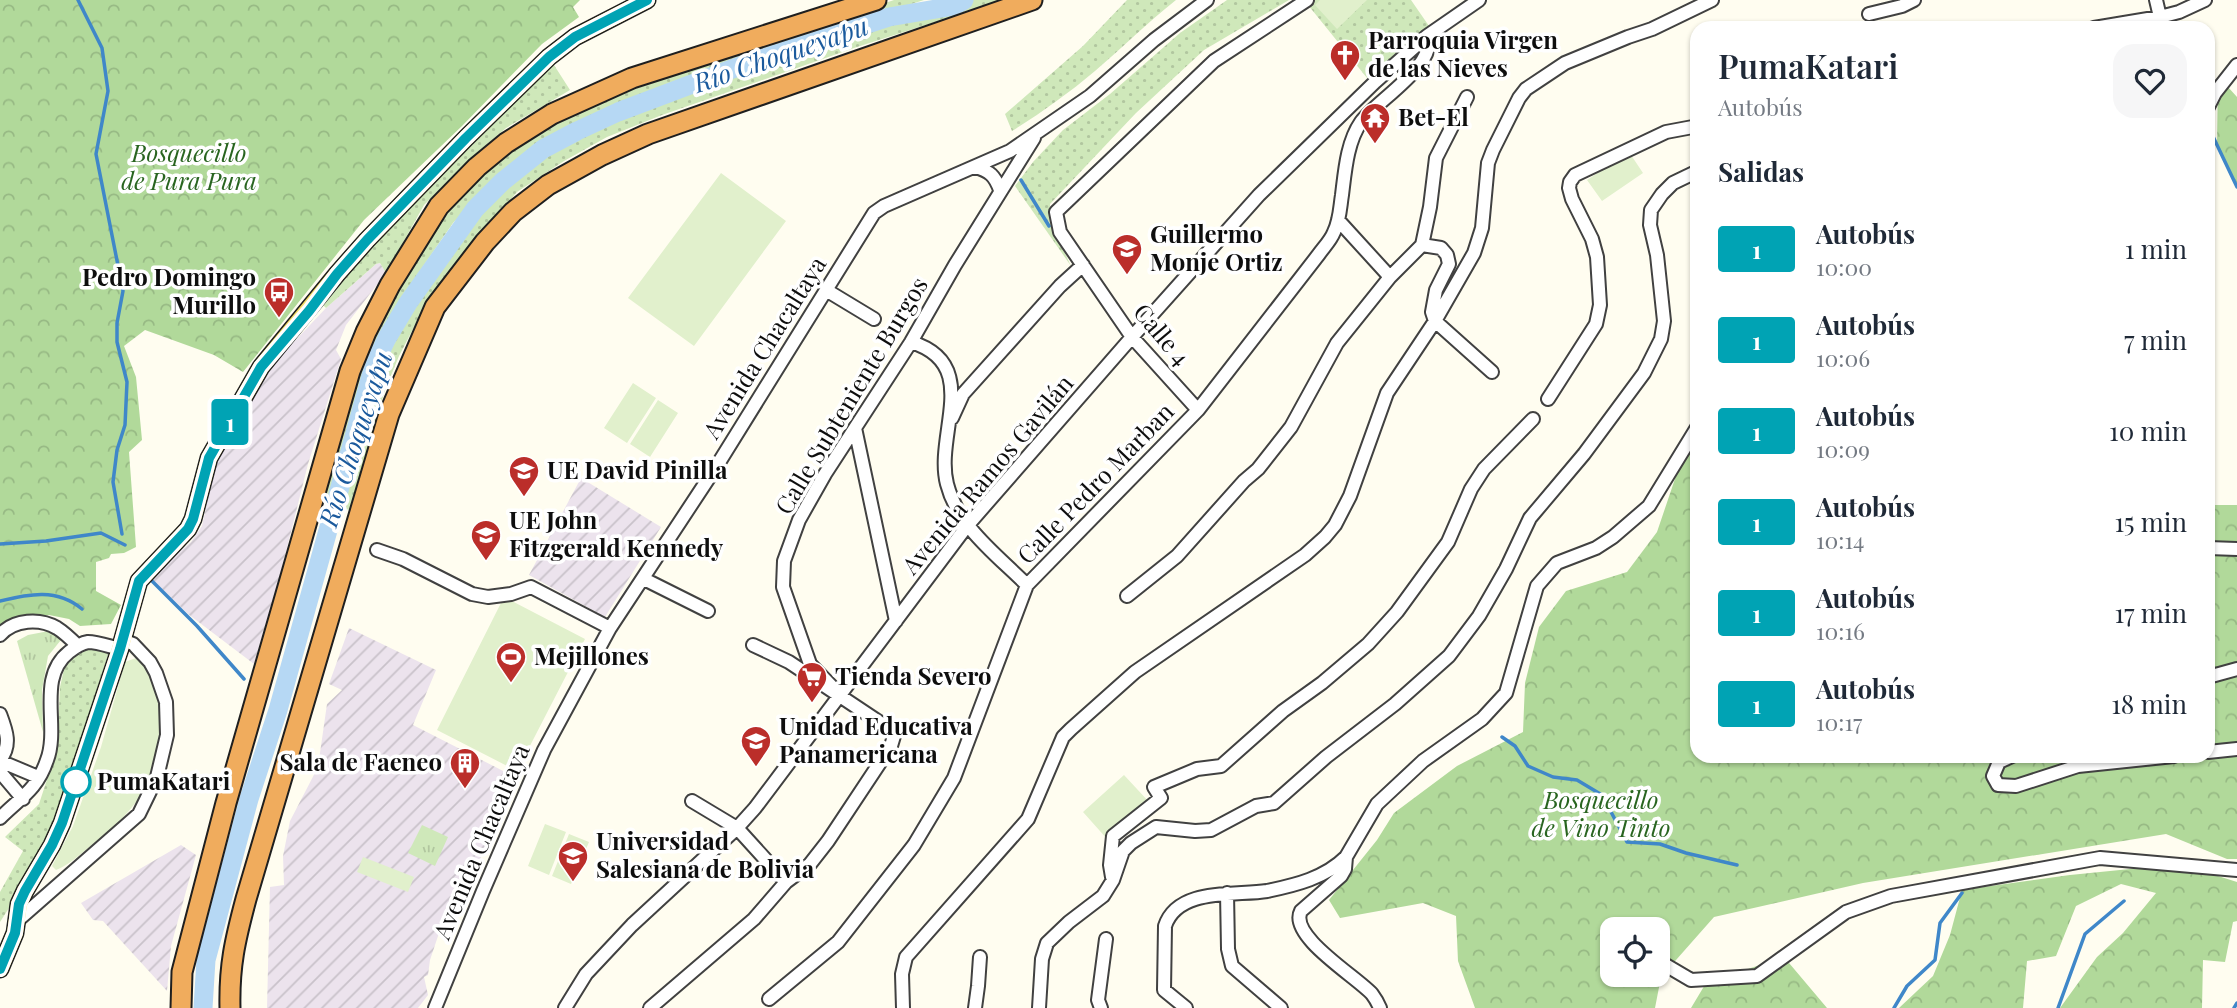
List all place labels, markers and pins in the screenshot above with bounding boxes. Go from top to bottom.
place label: Parroquia Virgen de las Nieves [1368,23,1558,83]
church icon: Parroquia Virgen de las Nieves [1328,38,1362,82]
place label: Bet-El [1398,100,1469,132]
temple icon: Bet-El [1358,101,1392,145]
place label: Guillermo Monje Ortiz [1150,217,1283,277]
school or university icon: Guillermo Monje Ortiz [1110,232,1144,276]
place label: Pedro Domingo Murillo [82,260,256,320]
bus stop icon: Pedro Domingo Murillo [262,275,296,319]
place label: UE David Pinilla [547,453,728,485]
school or university icon: UE David Pinilla [507,454,541,498]
place label: UE John Fitzgerald Kennedy [509,503,724,563]
school or university icon: UE John Fitzgerald Kennedy [469,518,503,562]
place label: Mejillones [534,639,649,671]
sports icon: Mejillones [494,640,528,684]
place label: Tienda Severo [835,659,992,691]
supermarket icon: Tienda Severo [795,660,829,704]
place label: Unidad Educativa Panamericana [779,709,973,769]
school or university icon: Unidad Educativa Panamericana [739,724,773,768]
place label: Sala de Faeneo [280,745,442,777]
building icon: Sala de Faeneo [448,746,482,790]
place label: PumaKatari [97,764,231,796]
marker: PumaKatari [61,767,91,797]
place label: Universidad Salesiana de Bolivia [596,824,815,884]
school or university icon: Universidad Salesiana de Bolivia [556,839,590,883]

